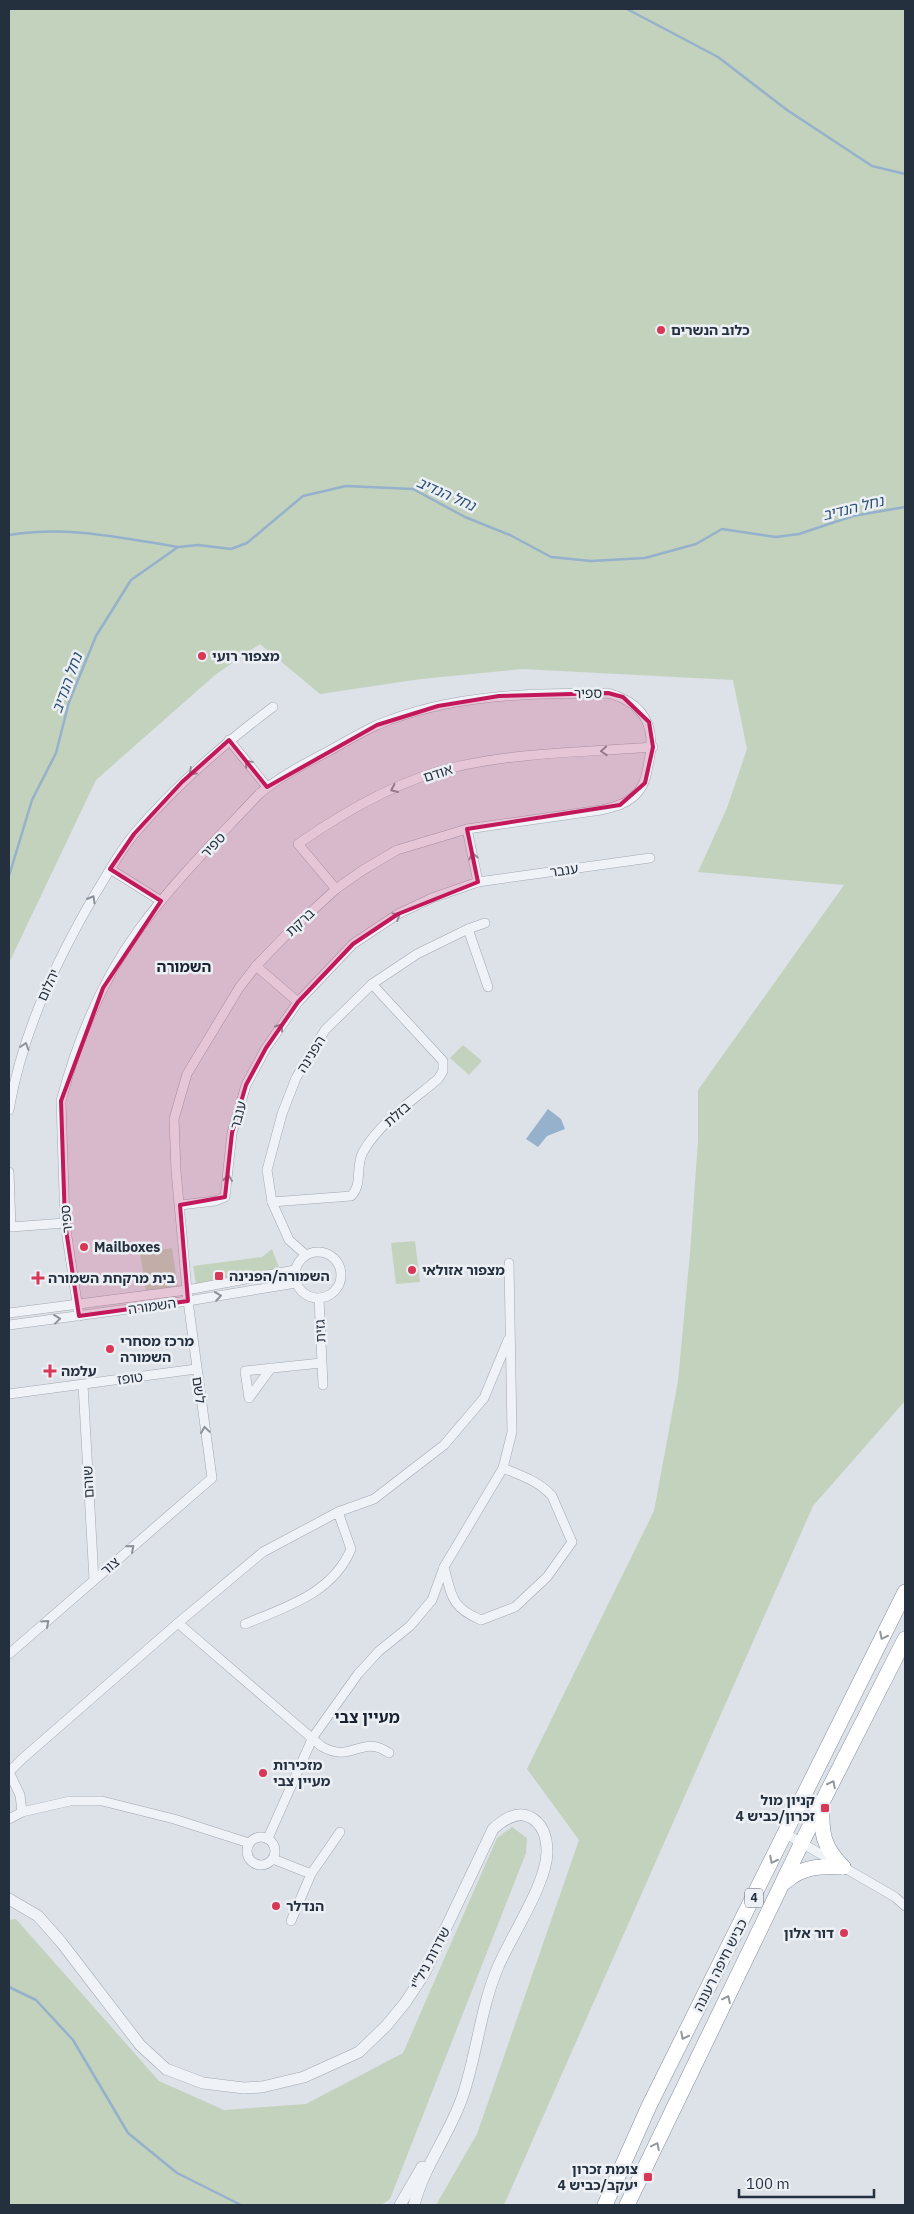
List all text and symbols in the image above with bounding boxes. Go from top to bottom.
place label: כלוב הנשרים [671,321,750,339]
marker: כלוב הנשרים [655,324,667,336]
water label: נחל הנדיב [414,472,480,515]
water label: נחל הנדיב [820,490,887,524]
place label: מצפור רועי [212,647,280,665]
water label: נחל הנדיב [47,649,87,715]
marker: מצפור רועי [196,650,208,662]
street label: ספיר [574,684,602,702]
one-way arrow [600,745,608,756]
one-way arrow [246,760,254,769]
street label: אודם [421,760,455,786]
one-way arrow [189,766,198,775]
one-way arrow [390,782,399,793]
street label: ספיר [197,828,229,862]
one-way arrow [468,851,478,860]
street label: ענבר [549,859,579,881]
one-way arrow [86,896,96,905]
street label: ברקת [282,904,318,940]
one-way arrow [391,912,400,922]
district label: השמורה [157,957,211,976]
street label: יהלום [33,966,63,1004]
one-way arrow [274,1023,283,1033]
street label: הפנינה [293,1032,329,1076]
one-way arrow [19,1043,29,1051]
street label: בזלת [380,1098,414,1130]
street label: ענבר [226,1099,250,1131]
one-way arrow [222,1174,233,1182]
street label: ספיר [56,1204,76,1234]
place label: Mailboxes [94,1238,160,1256]
marker: Mailboxes [78,1241,90,1253]
place label: מצפור אזולאי [422,1261,505,1279]
marker: מצפור אזולאי [406,1264,418,1276]
place label: השמורה/הפנינה [229,1267,330,1285]
place label: בית מרקחת השמורה [48,1269,175,1287]
marker: השמורה/הפנינה [213,1270,225,1282]
marker: בית מרקחת השמורה [32,1272,44,1284]
one-way arrow [214,1291,222,1301]
street label: השמורה [127,1294,177,1318]
one-way arrow [53,1314,61,1324]
street label: גזית [311,1319,329,1343]
place label: מרכז מסחרי השמורה [120,1332,194,1366]
marker: מרכז מסחרי השמורה [104,1343,116,1355]
place label: עלמה [61,1362,97,1380]
marker: עלמה [43,1364,57,1378]
street label: טופז [116,1367,144,1389]
street label: לשם [188,1375,210,1405]
one-way arrow [200,1426,210,1434]
street label: שוהם [78,1465,98,1499]
one-way arrow [125,1545,134,1554]
street label: צור [97,1553,123,1579]
one-way arrow [41,1620,50,1629]
one-way arrow [879,1630,889,1639]
district label: מעיין צבי [334,1707,400,1727]
place label: מזכירות מעיין צבי [273,1756,331,1790]
marker: מזכירות מעיין צבי [257,1767,269,1779]
one-way arrow [826,1780,836,1789]
place label: קניון מול זכרון/כביש 4 [736,1791,815,1825]
marker: קניון מול זכרון/כביש 4 [819,1802,831,1814]
one-way arrow [769,1855,779,1864]
road number: 4 [745,1889,763,1908]
place label: הנדלר [286,1897,324,1915]
marker: הנדלר [270,1900,282,1912]
street label: כביש חיפה רעננה [689,1916,751,2014]
street label: שדרות ניל"י [406,1924,454,1992]
place label: דור אלון [784,1924,834,1942]
marker: דור אלון [838,1927,850,1939]
one-way arrow [721,1995,731,2004]
one-way arrow [680,2031,690,2040]
one-way arrow [650,2142,660,2151]
place label: צומת זכרון יעקב/כביש 4 [558,2160,638,2194]
scale bar [739,2166,874,2198]
marker: צומת זכרון יעקב/כביש 4 [642,2171,654,2183]
text: 100 m [746,2174,790,2193]

